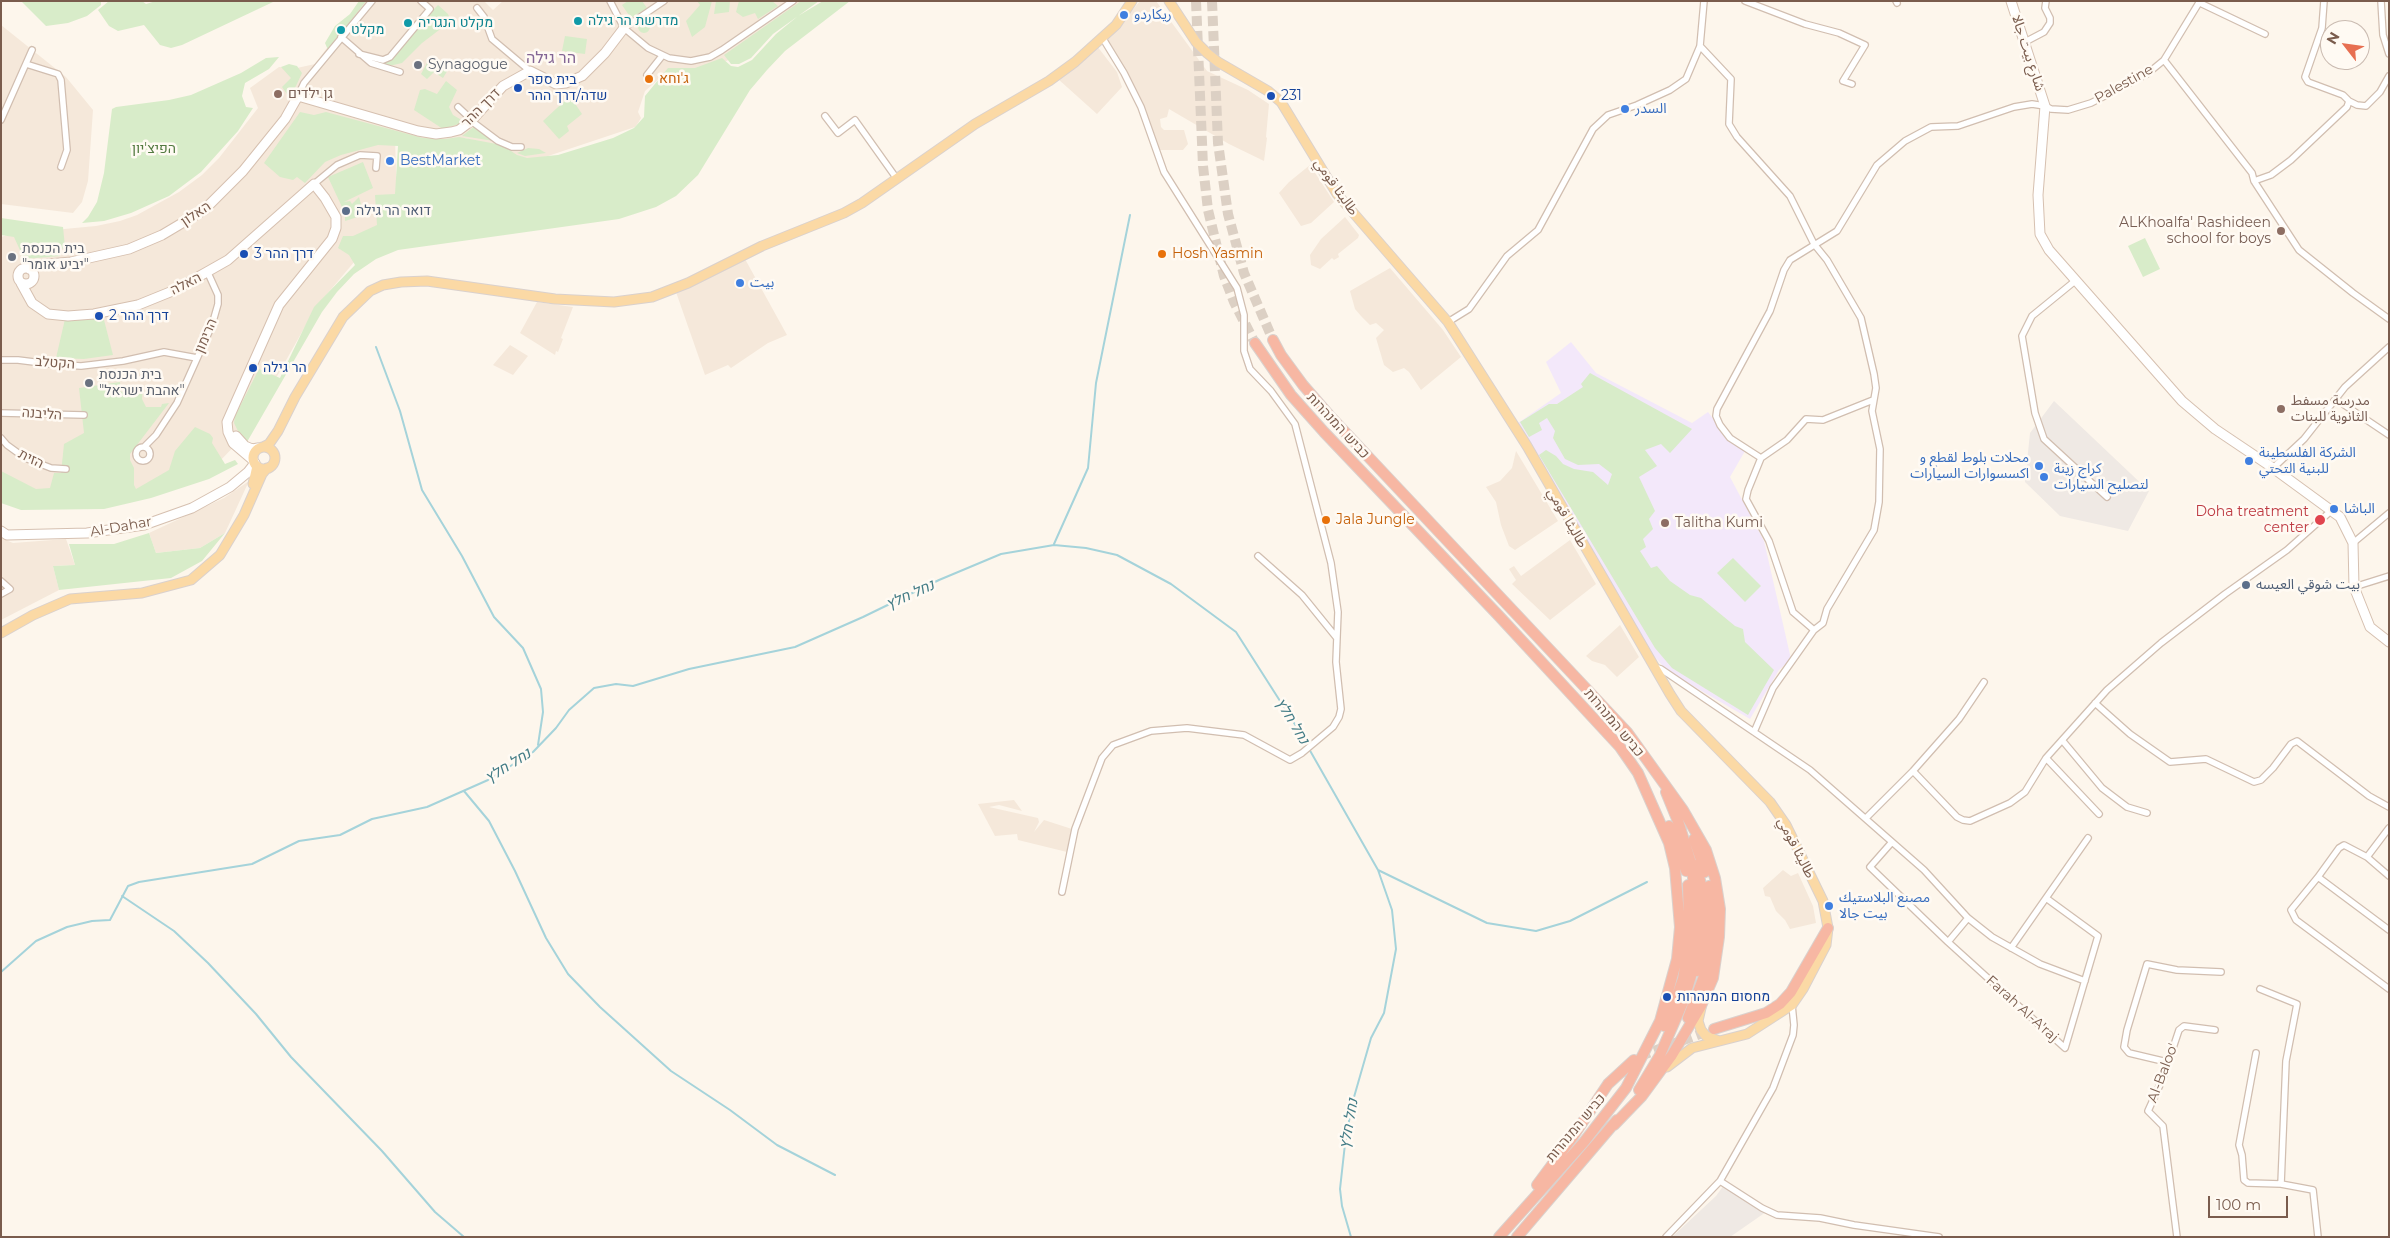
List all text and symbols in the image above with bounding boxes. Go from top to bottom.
place label: ريكاردو [1134,7,1172,23]
marker: ريكاردو [1118,9,1130,21]
place label: מדרשת הר גילה [588,13,678,29]
street label: شارع بيت جالا [2008,13,2048,93]
place label: מקלט הנגריה [418,15,493,31]
marker: מדרשת הר גילה [572,15,584,27]
marker: מקלט הנגריה [402,17,414,29]
north arrow [2320,20,2370,70]
place label: מקלט [351,22,384,38]
marker: מקלט [335,24,347,36]
text: N [2322,29,2343,47]
district label: הר גילה [526,48,576,68]
place label: Synagogue [428,57,508,73]
marker: Synagogue [412,59,424,71]
street label: Palestine [2092,61,2156,107]
place label: ג'וחא [659,71,689,87]
place label: בית ספר שדה/דרך ההר [528,72,607,104]
marker: ג'וחא [643,73,655,85]
marker: בית ספר שדה/דרך ההר [512,82,524,94]
street label: דרך ההר [458,85,504,131]
place label: גן ילדים [288,86,333,102]
marker: גן ילדים [272,88,284,100]
place label: 231 [1281,88,1302,104]
marker: 231 [1265,90,1277,102]
place label: السدر [1635,101,1666,117]
marker: السدر [1619,103,1631,115]
park label: הפיצ'יון [132,141,176,157]
place label: BestMarket [400,153,481,169]
marker: BestMarket [384,155,396,167]
street label: طاليثا قومي [1310,155,1362,219]
street label: האלון [178,198,214,230]
place label: דואר הר גילה [356,203,431,219]
marker: דואר הר גילה [340,205,352,217]
place label: ALKhoalfa' Rashideen school for boys [2119,215,2271,248]
marker: ALKhoalfa' Rashideen school for boys [2275,225,2287,237]
place label: בית הכנסת "יביע אומר" [22,241,89,274]
place label: דרך ההר 3 [254,246,314,262]
place label: Hosh Yasmin [1172,246,1263,262]
marker: דרך ההר 3 [238,248,250,260]
marker: Hosh Yasmin [1156,248,1168,260]
marker: בית הכנסת "יביע אומר" [6,251,18,263]
street label: האלה [168,269,204,299]
place label: بيت [750,275,774,291]
marker: بيت [734,277,746,289]
place label: דרך ההר 2 [109,308,169,324]
marker: דרך ההר 2 [93,310,105,322]
street label: הרימון [191,316,221,356]
street label: הקטלב [34,353,76,373]
place label: הר גילה [263,360,307,376]
marker: הר גילה [247,362,259,374]
place label: בית הכנסת "אהבת ישראל" [99,367,185,400]
marker: בית הכנסת "אהבת ישראל" [83,377,95,389]
street label: כביש המנהרות [1303,390,1373,462]
place label: مدرسة مسفط الثانوية للبنات [2291,393,2370,426]
marker: مدرسة مسفط الثانوية للبنات [2275,403,2287,415]
street label: הליבנה [21,404,63,424]
place label: الشركة الفلسطينة للبنية التحتي [2259,445,2356,478]
street label: הזית [16,446,46,472]
place label: محلات بلوط لقطع و اكسسوارات السيارات [1910,450,2029,482]
marker: الشركة الفلسطينة للبنية التحتي [2243,455,2255,467]
marker: محلات بلوط لقطع و اكسسوارات السيارات [2033,460,2045,472]
place label: كراج زينة لتصليح السيارات [2054,461,2149,494]
marker: كراج زينة لتصليح السيارات [2038,471,2050,483]
street label: طاليثا قومي [1543,485,1591,551]
place label: الباشا [2344,501,2375,517]
marker: الباشا [2328,503,2340,515]
place label: Doha treatment center [2195,504,2309,536]
place label: Jala Jungle [1336,512,1415,528]
street label: Al-Dahar [89,513,153,541]
marker: Doha treatment center [2313,513,2327,527]
marker: Jala Jungle [1320,514,1332,526]
place label: Talitha Kumi [1675,515,1763,531]
marker: Talitha Kumi [1659,517,1671,529]
water label: נחל חלץ [883,576,937,614]
place label: بيت شوقي العيسه [2256,577,2360,593]
marker: بيت شوقي العيسه [2240,579,2252,591]
street label: כביש המנהרות [1581,685,1647,761]
water label: נחל חלץ [1271,695,1313,747]
water label: נחל חלץ [482,745,534,787]
street label: طاليثا قومي [1774,815,1818,881]
place label: مصنع البلاستيك بيت جالا [1839,890,1930,922]
marker: مصنع البلاستيك بيت جالا [1823,900,1835,912]
street label: Farah Al-A'raj [1982,972,2062,1046]
place label: מחסום המנהרות [1677,989,1770,1005]
marker: מחסום המנהרות [1661,991,1673,1003]
street label: Al-Baloo' [2144,1041,2182,1105]
street label: כביש המנהרות [1543,1090,1609,1166]
water label: נחל חלץ [1336,1097,1362,1151]
scale bar [2210,1186,2290,1218]
text: 100 m [2216,1195,2261,1214]

